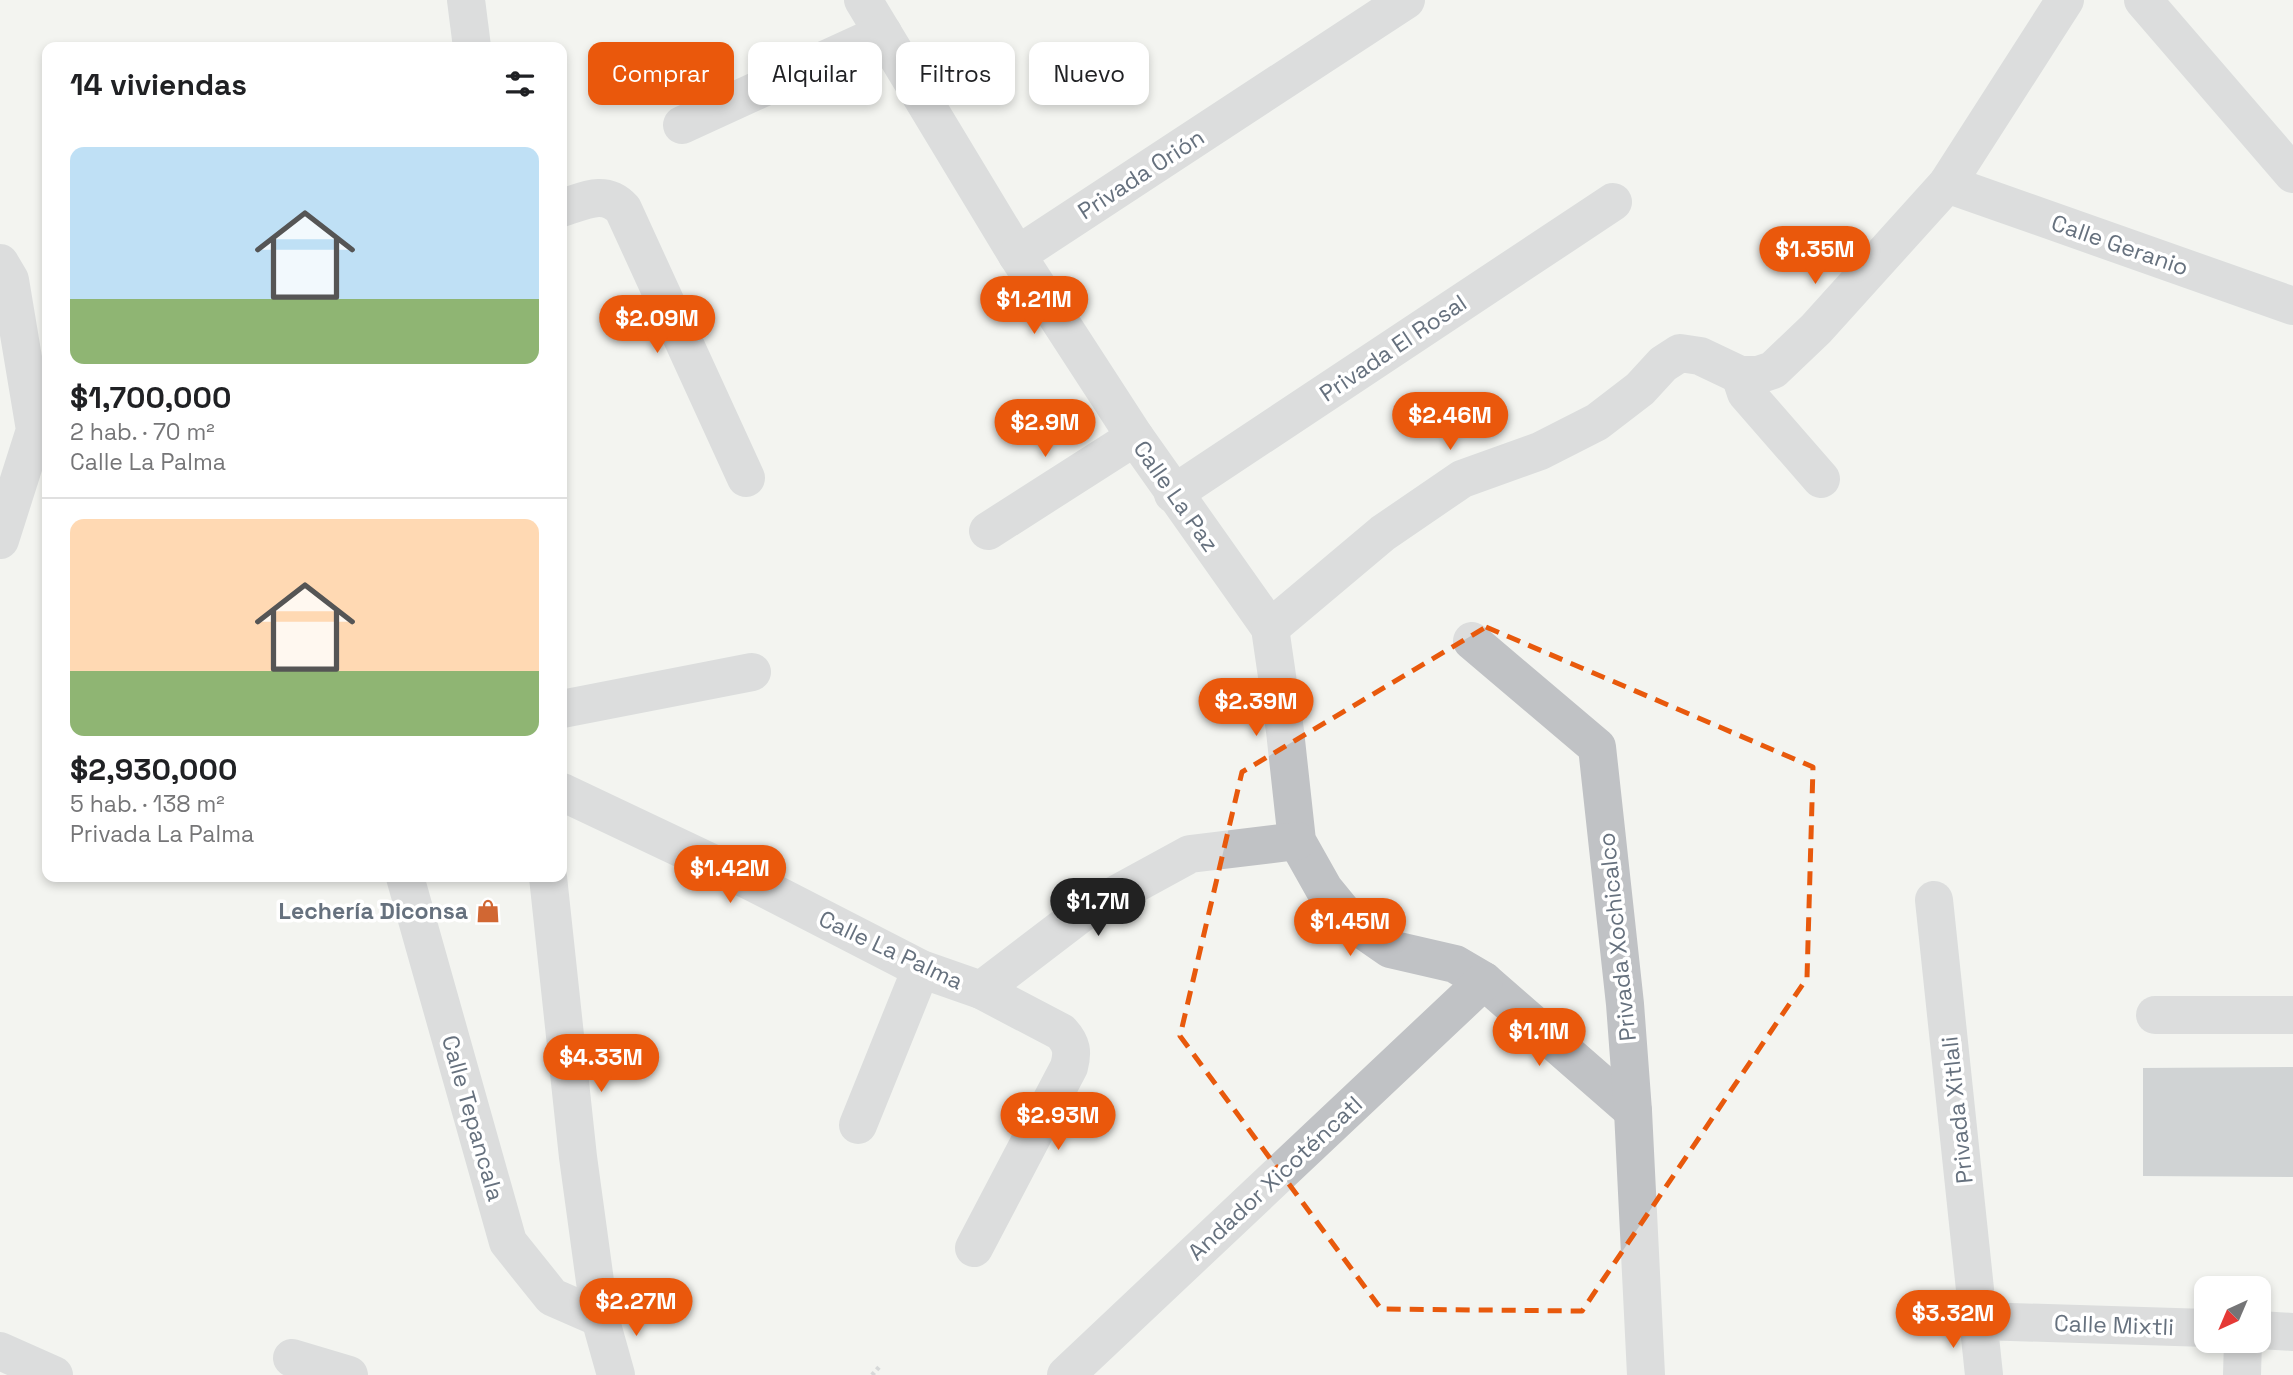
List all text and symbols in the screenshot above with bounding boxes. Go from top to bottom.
chip: Comprar [588,42,734,105]
chip: Alquilar [748,42,882,105]
chip: Filtros [896,42,1015,105]
chip: Nuevo [1029,42,1149,105]
text: 14 viviendas [70,65,247,104]
icon: filters [501,65,539,103]
street label: Privada Orión [1072,122,1210,226]
icon: home [242,192,368,318]
street label: Calle Geranio [2047,208,2193,282]
pin: $1.35M [1758,226,1872,286]
text: $1.35M [1775,234,1855,264]
pin: $1.21M [977,276,1091,336]
text: $1.21M [996,284,1072,314]
street label: Privada El Rosal [1314,288,1472,408]
pin: $2.09M [600,296,714,355]
text: $2.09M [615,303,699,333]
text: $1,700,000 [70,378,231,417]
pin: $2.46M [1393,392,1507,452]
pin: $2.9M [996,400,1094,459]
text: $2.46M [1408,400,1492,430]
text: $2.9M [1011,407,1079,437]
text: 2 hab. · 70 m² [70,417,215,447]
street label: Calle La Paz [1127,434,1225,558]
text: Calle La Palma [70,447,226,477]
icon: home [242,564,368,690]
pin: $2.39M [1199,678,1313,738]
text: $2.39M [1215,686,1297,716]
text: $2,930,000 [70,750,237,789]
text: 5 hab. · 138 m² [70,789,225,819]
text: Privada La Palma [70,819,254,849]
street label: Privada Xochicalco [1591,831,1643,1043]
pin: $1.42M [673,846,787,905]
text: $1.42M [690,853,770,883]
pin: $1.7M [1049,878,1147,938]
text: $1.7M [1066,886,1130,916]
place label: Lechería Diconsa [279,896,468,926]
shop icon: Lechería Diconsa [474,897,502,925]
pin: $1.45M [1293,898,1407,958]
street label: Calle La Palma [814,903,968,997]
text: $1.45M [1310,906,1390,936]
pin: $1.1M [1490,1009,1588,1068]
text: $1.1M [1509,1016,1569,1046]
street label: Calle Tepancala [435,1032,511,1204]
pin: $4.33M [544,1034,658,1094]
street label: Privada Xitlali [1934,1035,1980,1185]
text: $4.33M [559,1042,643,1072]
street label: Andador Xicoténcatl [1181,1089,1369,1267]
pin: $2.93M [1001,1092,1115,1152]
text: $2.93M [1017,1100,1099,1130]
north arrow [2194,1276,2272,1353]
map controls [2194,1276,2271,1353]
pin: $2.27M [579,1278,693,1338]
text: $2.27M [596,1286,676,1316]
pin: $3.32M [1896,1290,2010,1350]
text: $3.32M [1912,1298,1994,1328]
street label: Calle Mixtli [2054,1308,2174,1342]

